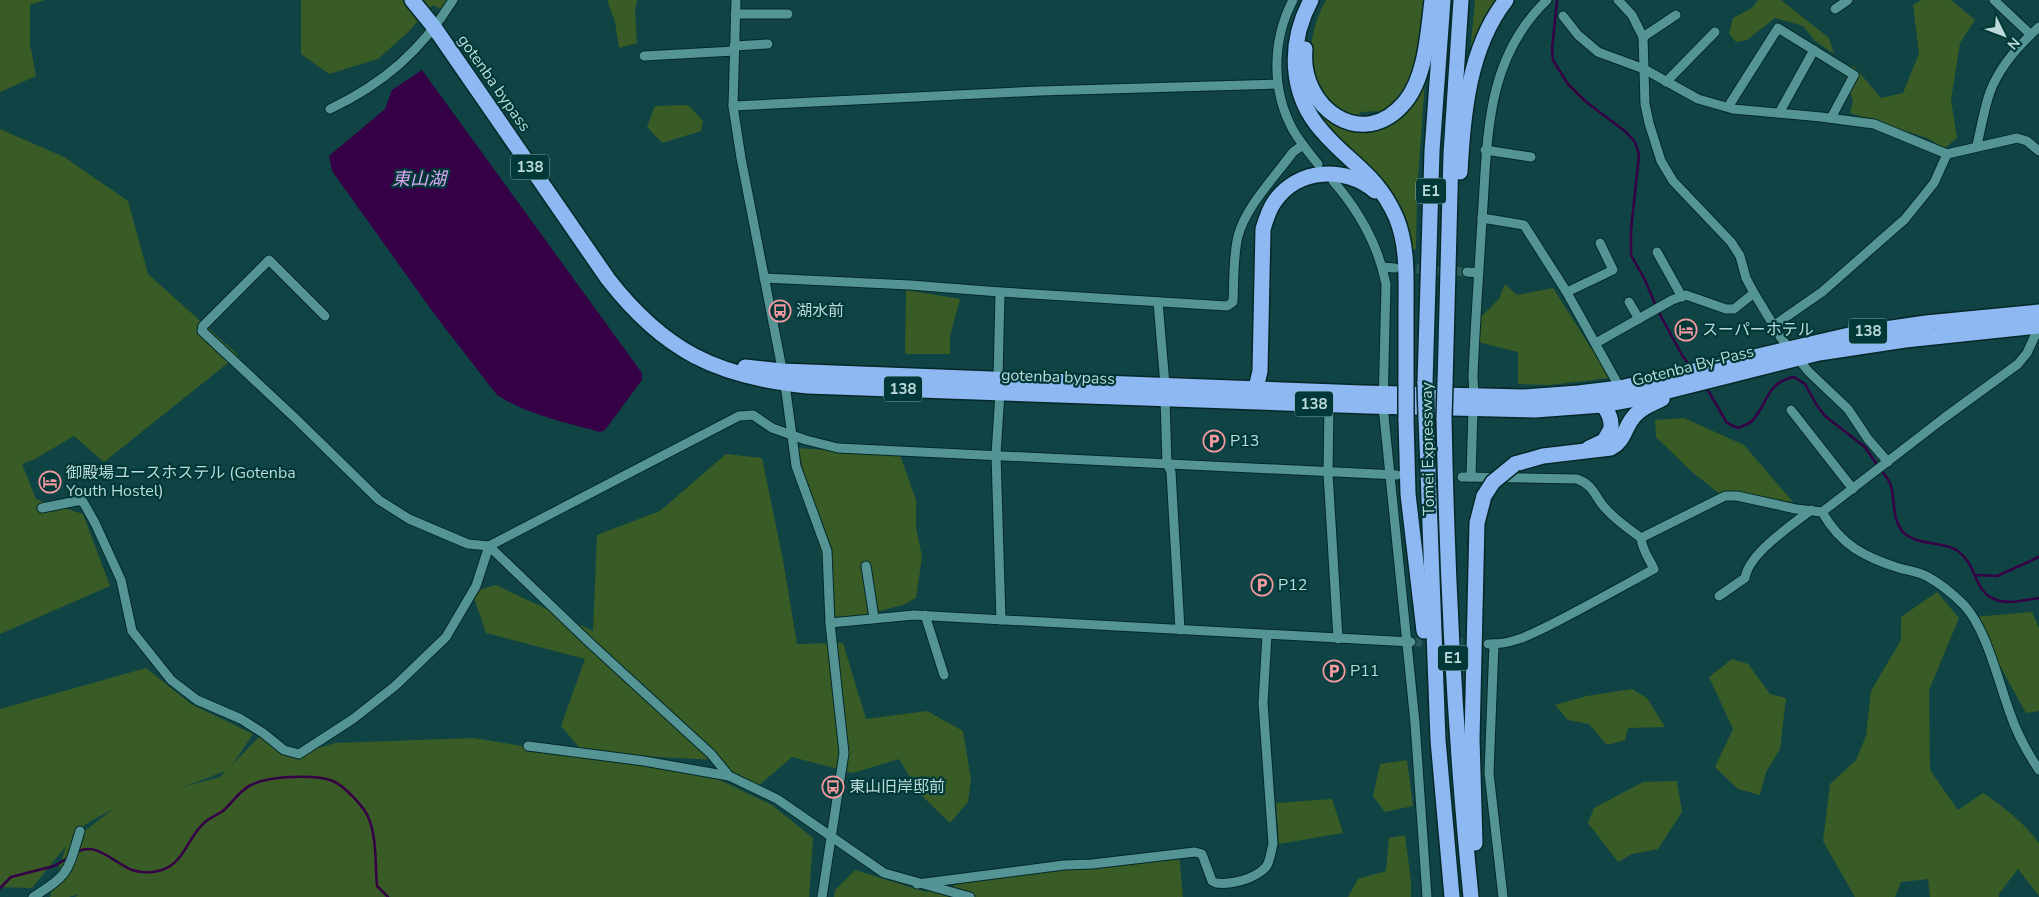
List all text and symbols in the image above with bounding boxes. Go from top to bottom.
north arrow [1979,10,2029,60]
street label: gotenba bypass [452,30,536,136]
text: N [2003,33,2024,54]
road number: 138 [511,154,549,180]
water label: 東山湖 [392,167,449,191]
road number: E1 [1416,178,1446,204]
bus stop icon: 湖水前 [768,299,792,323]
place label: 湖水前 [796,300,844,322]
hotel icon: スーパーホテル [1674,318,1698,342]
road number: 138 [1849,318,1887,344]
place label: スーパーホテル [1702,319,1814,341]
street label: Gotenba By-Pass [1630,340,1756,392]
street label: gotenba bypass [1001,364,1115,390]
road number: 138 [884,376,922,402]
street label: Tomei Expressway [1416,381,1440,516]
road number: 138 [1295,392,1333,416]
parking icon: P13 [1202,429,1226,453]
place label: P13 [1230,430,1259,452]
place label: 御殿場ユースホステル (Gotenba Youth Hostel) [65,462,296,502]
hotel icon: 御殿場ユースホステル (Gotenba Youth Hostel) [38,470,62,494]
parking icon: P12 [1250,573,1274,597]
place label: P12 [1278,574,1307,596]
road number: E1 [1438,646,1468,670]
parking icon: P11 [1322,659,1346,683]
place label: P11 [1350,660,1379,682]
bus stop icon: 東山旧岸邸前 [821,775,845,799]
place label: 東山旧岸邸前 [849,776,945,798]

